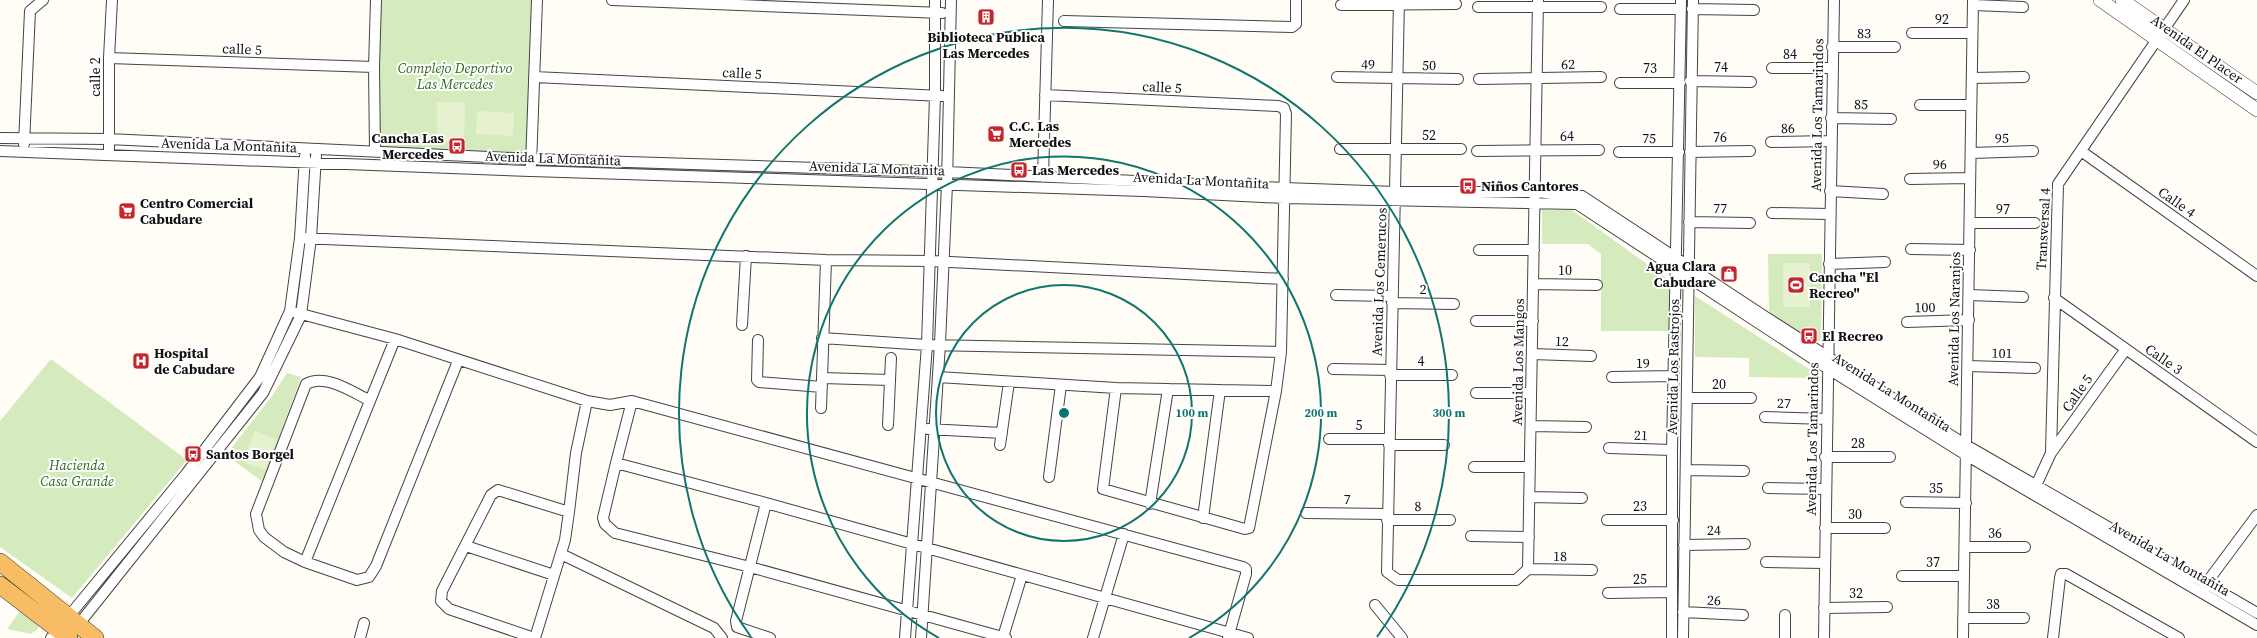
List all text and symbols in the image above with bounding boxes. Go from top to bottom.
building icon: Biblioteca Publica Las Mercedes [976,7,996,27]
street label: 92 [1935,9,1949,29]
street label: Avenida El Placer [2147,10,2247,88]
street label: 83 [1857,23,1871,43]
place label: Biblioteca Publica Las Mercedes [927,27,1045,63]
street label: calle 5 [222,38,262,60]
street label: Avenida Los Tamarindos [1806,38,1828,192]
street label: 84 [1783,44,1797,64]
street label: 49 [1361,54,1375,74]
street label: 62 [1561,54,1575,74]
street label: 50 [1422,55,1436,75]
street label: calle 2 [85,57,105,97]
street label: 74 [1714,57,1728,77]
park label: Complejo Deportivo Las Mercedes [398,58,512,94]
street label: 73 [1643,58,1657,78]
street label: calle 5 [722,62,762,84]
street label: calle 5 [1142,76,1182,98]
street label: 85 [1854,94,1868,114]
place label: C.C. Las Mercedes [1009,116,1072,152]
street label: 86 [1781,118,1795,138]
supermarket icon: C.C. Las Mercedes [986,124,1006,144]
street label: 52 [1422,125,1436,145]
street label: 64 [1560,126,1574,146]
street label: 76 [1713,127,1727,147]
place label: Cancha Las Mercedes [372,128,445,164]
street label: 75 [1642,128,1656,148]
street label: 95 [1995,128,2009,148]
street label: Avenida La Montañita [161,133,298,157]
bus stop icon: Cancha Las Mercedes [447,136,467,156]
street label: Avenida La Montañita [485,146,622,170]
street label: 96 [1933,154,1947,174]
street label: Avenida La Montañita [809,156,946,180]
bus stop icon: Las Mercedes [1009,160,1029,180]
place label: Las Mercedes [1032,160,1120,180]
street label: Avenida La Montañita [1132,166,1270,194]
bus stop icon: Niños Cantores [1458,176,1478,196]
place label: Niños Cantores [1481,176,1579,196]
street label: Calle 4 [2154,182,2200,222]
street label: Transversal 4 [2031,187,2055,271]
place label: Centro Comercial Cabudare [140,193,254,229]
street label: 77 [1713,198,1727,218]
street label: 97 [1996,199,2010,219]
supermarket icon: Centro Comercial Cabudare [117,201,137,221]
street label: Avenida Los Cemerucos [1366,207,1392,357]
street label: Avenida Los Naranjos [1943,251,1965,387]
place label: Agua Clara Cabudare [1646,256,1717,292]
street label: 10 [1558,260,1572,280]
shop icon: Agua Clara Cabudare [1719,264,1739,284]
place label: Cancha "El Recreo" [1809,267,1879,303]
sports icon: Cancha "El Recreo" [1786,275,1806,295]
street label: 2 [1419,279,1427,299]
street label: 100 [1914,297,1936,317]
street label: Avenida Los Mangos [1507,298,1529,426]
street label: Avenida Los Rastrojos [1662,299,1684,435]
bus stop icon: El Recreo [1799,326,1819,346]
place label: El Recreo [1822,326,1883,346]
street label: 12 [1555,331,1569,351]
street label: Calle 3 [2141,339,2187,379]
place label: Hospital de Cabudare [154,343,235,379]
street label: 101 [1991,343,2013,363]
street label: Avenida La Montañita [1829,347,1956,437]
hospital icon: Hospital de Cabudare [131,351,151,371]
street label: 4 [1418,351,1425,371]
street label: 19 [1636,353,1650,373]
street label: Avenida Los Tamarindos [1801,362,1823,516]
street label: Calle 5 [2057,370,2097,416]
street label: 20 [1712,374,1726,394]
street label: 27 [1777,393,1791,413]
text: 100 m [1176,405,1209,421]
text: 200 m [1305,405,1338,421]
text: 300 m [1433,405,1466,421]
centre of rings [1057,406,1071,420]
street label: 5 [1356,415,1363,435]
street label: 21 [1634,425,1648,445]
street label: 28 [1851,433,1865,453]
bus stop icon: Santos Borgel [183,444,203,464]
place label: Santos Borgel [206,444,295,464]
park label: Hacienda Casa Grande [40,455,114,491]
street label: 35 [1929,478,1943,498]
street label: 7 [1343,489,1351,509]
street label: 8 [1414,496,1422,516]
street label: 23 [1633,496,1647,516]
street label: 30 [1848,504,1862,524]
street label: Avenida La Montañita [2106,515,2235,601]
street label: 24 [1707,520,1721,540]
street label: 36 [1988,523,2002,543]
street label: 18 [1553,546,1567,566]
street label: 37 [1926,552,1940,572]
street label: 25 [1633,569,1647,589]
street label: 32 [1849,583,1863,603]
street label: 26 [1706,590,1722,610]
street label: 38 [1986,594,2000,614]

